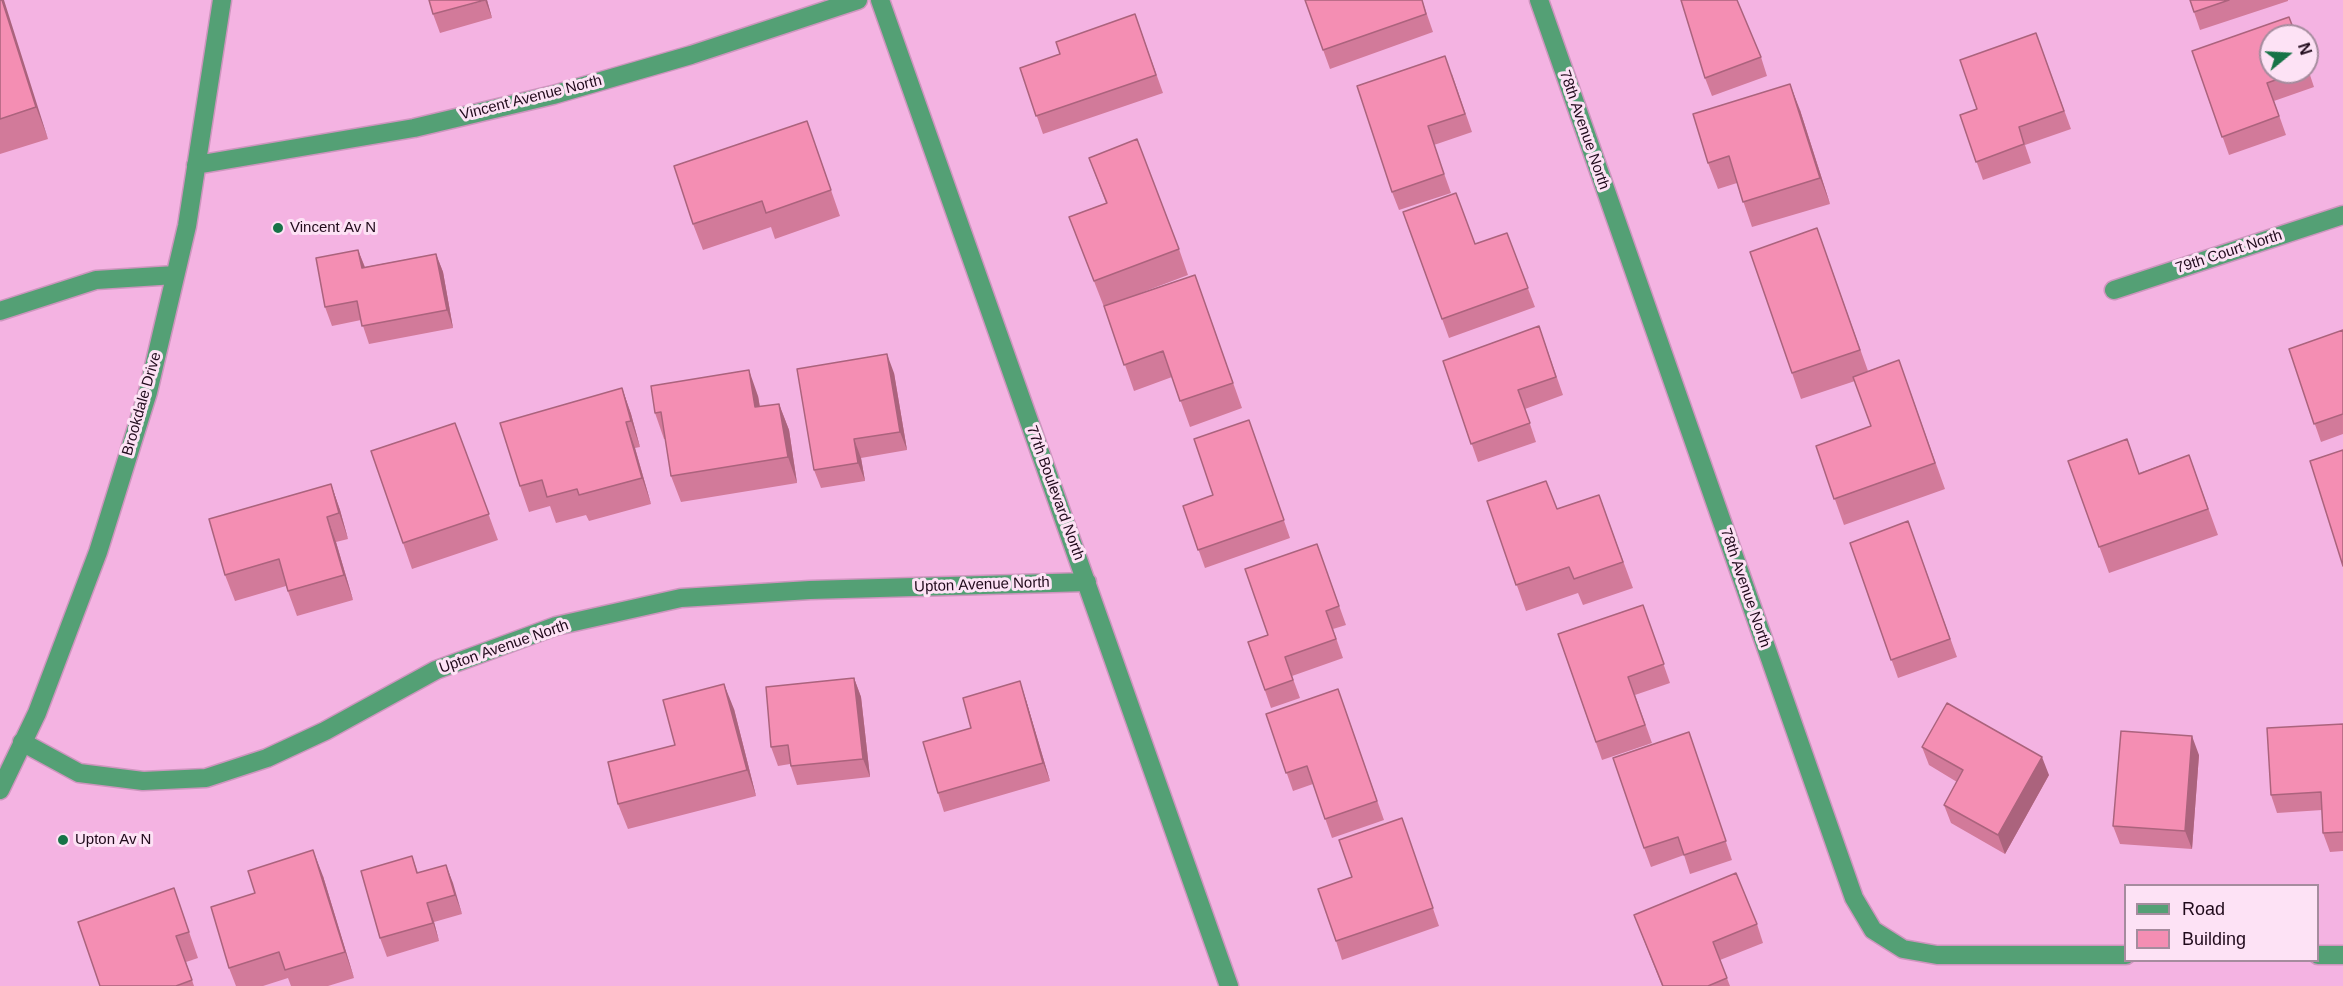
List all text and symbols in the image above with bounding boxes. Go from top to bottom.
north arrow [2259,24,2319,84]
text: N [2295,41,2315,57]
street label: 78th Avenue North [1555,68,1613,192]
street label: Vincent Avenue North [458,72,604,124]
place label: Vincent Av N [290,219,376,237]
marker: Vincent Av N [271,221,285,235]
street label: 79th Court North [2173,226,2285,278]
street label: Brookdale Drive [119,350,165,458]
street label: 77th Boulevard North [1022,423,1088,563]
street label: 78th Avenue North [1716,526,1774,650]
street label: Upton Avenue North [914,574,1050,596]
street label: Upton Avenue North [437,616,571,678]
place label: Upton Av N [75,831,151,849]
marker: Upton Av N [56,833,70,847]
legend [2124,884,2319,962]
text: Road [2182,899,2225,919]
text: Building [2182,929,2246,949]

